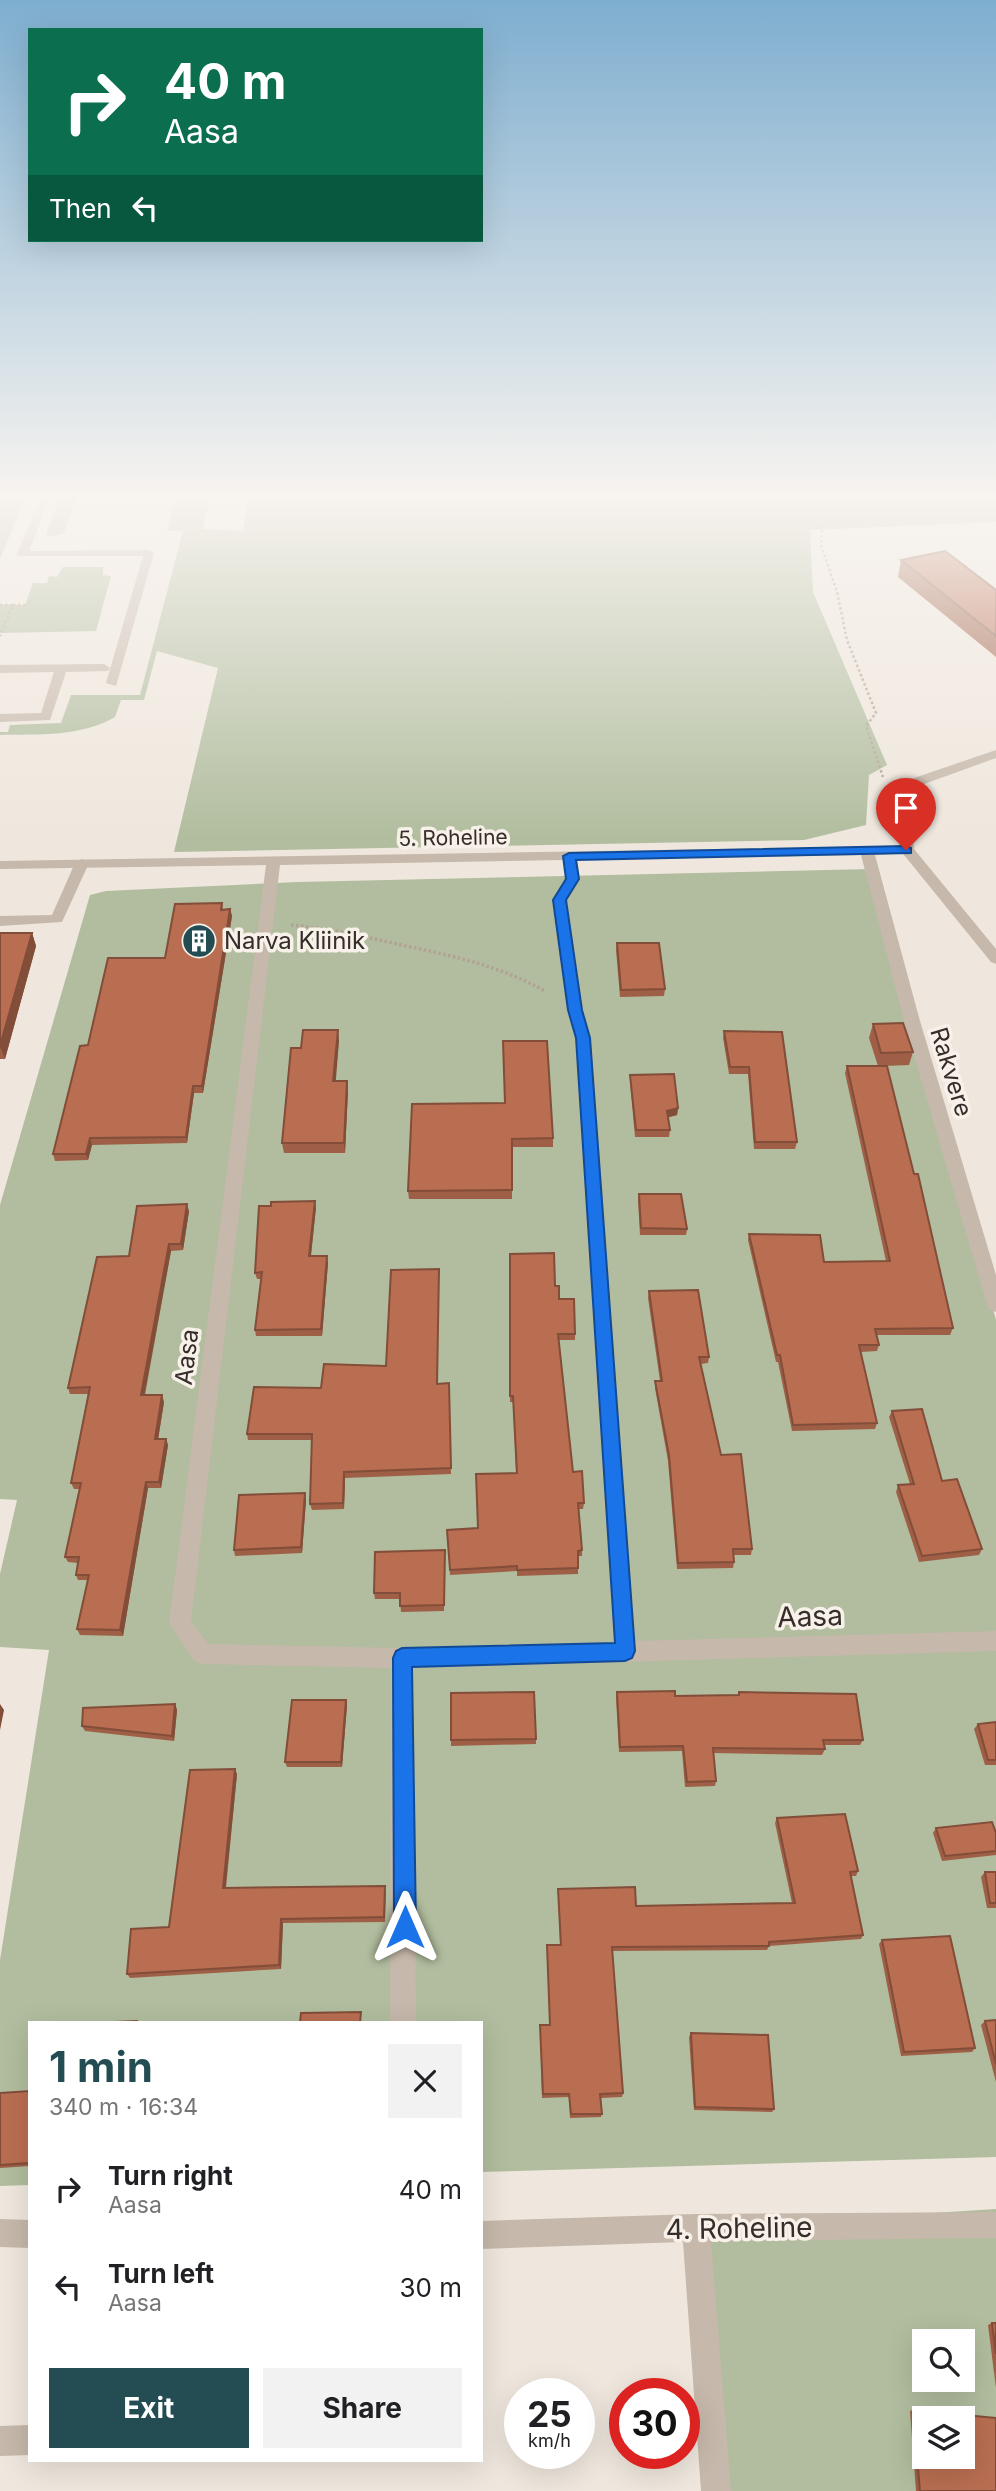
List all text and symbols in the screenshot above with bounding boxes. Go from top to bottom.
text: 40 m [164,52,287,111]
icon: right [49,56,140,147]
text: Aasa [164,112,239,151]
icon: left [126,189,164,227]
text: Then [49,193,112,224]
pin [876,778,936,850]
icon: arrive [887,789,925,827]
street label: 5. Roheline [398,824,508,851]
building icon: Narva Kliinik [180,922,218,960]
place label: Narva Kliinik [224,926,365,955]
street label: Rakvere [924,1024,979,1120]
street label: Aasa [169,1327,204,1387]
street label: Aasa [777,1598,843,1634]
position arrow [368,1890,442,1964]
text: 1 min [49,2041,153,2092]
button: close [388,2044,462,2118]
text: 340 m · 16:34 [49,2093,198,2121]
text: Turn right [108,2160,233,2191]
icon: right [49,2170,87,2208]
text: 40 m [399,2174,462,2205]
text: Aasa [108,2191,162,2219]
street label: 4. Roheline [665,2210,813,2246]
text: Turn left [108,2258,214,2289]
icon: left [49,2268,87,2306]
text: 30 m [399,2272,462,2303]
text: Aasa [108,2289,162,2317]
map controls [912,2329,975,2469]
button: search [912,2329,975,2392]
button: Exit [49,2368,249,2448]
button: Share [263,2368,462,2448]
speed limit sign: 30 [609,2378,700,2469]
text: 25 [527,2393,572,2435]
button: layers [912,2406,975,2469]
text: km/h [528,2430,571,2451]

